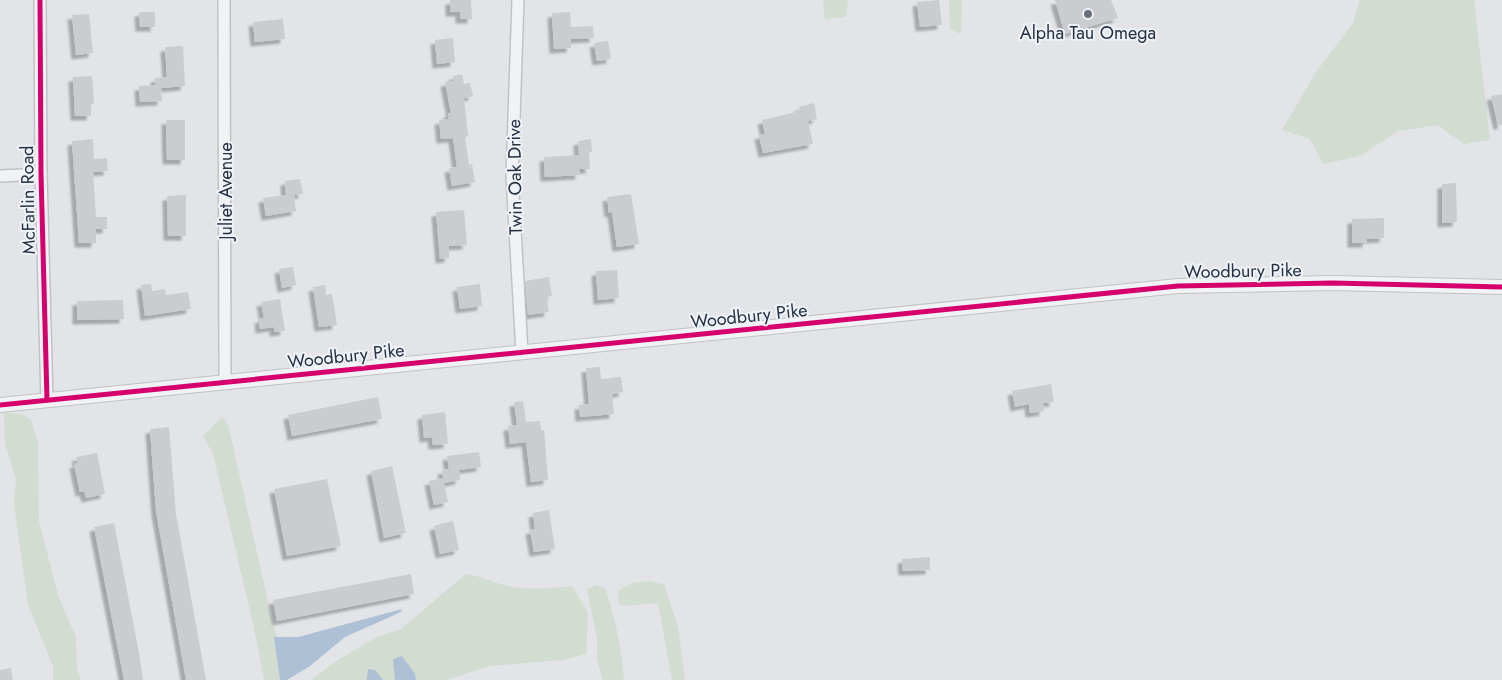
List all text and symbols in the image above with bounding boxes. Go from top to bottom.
marker: Alpha Tau Omega [1082,8,1094,20]
place label: Alpha Tau Omega [1020,20,1156,46]
street label: Twin Oak Drive [501,119,529,235]
street label: Juliet Avenue [213,142,239,242]
street label: McFarlin Road [14,145,42,255]
street label: Woodbury Pike [1184,257,1302,285]
street label: Woodbury Pike [689,297,809,335]
street label: Woodbury Pike [286,337,406,375]

